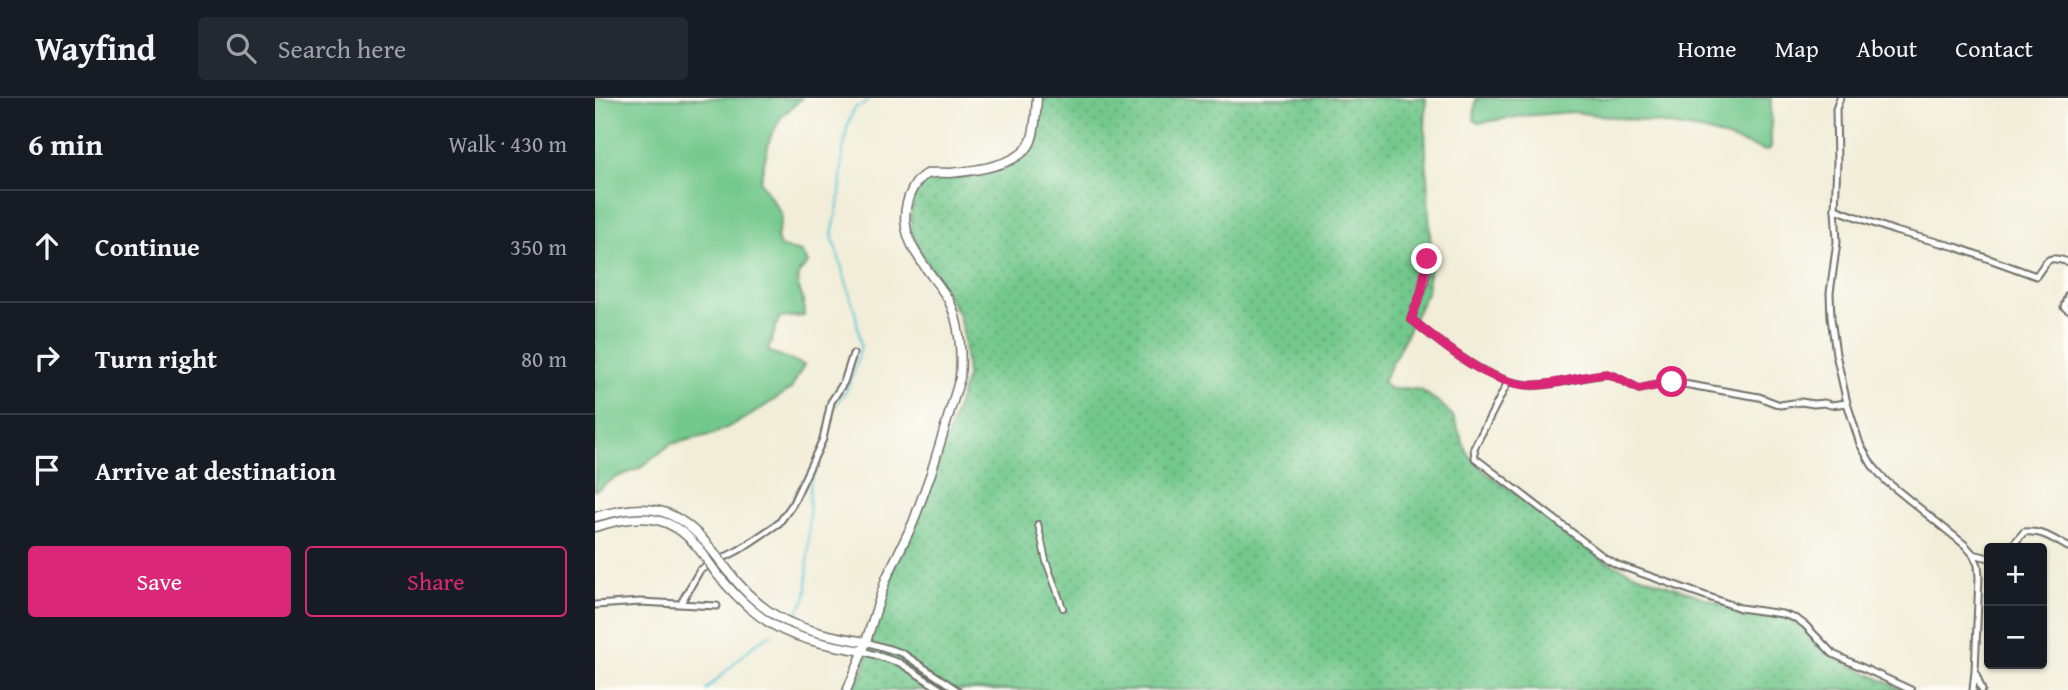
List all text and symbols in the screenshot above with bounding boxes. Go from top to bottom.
search box [198,17,688,80]
text: Wayfind [35,24,156,72]
icon: search [222,29,260,67]
text: Search here [278,29,406,68]
text: Home [1678,31,1737,66]
text: Map [1775,31,1819,66]
text: About [1857,31,1917,66]
text: Contact [1955,31,2033,66]
text: 6 min [28,122,103,166]
text: Walk · 430 m [448,127,567,160]
icon: ahead [28,227,66,265]
text: Continue [95,227,200,266]
text: 350 m [510,230,567,263]
route end [1411,243,1442,274]
icon: right [28,339,66,377]
text: Turn right [95,339,217,378]
text: 80 m [521,342,567,375]
route start [1656,366,1687,397]
icon: arrive [28,451,66,489]
text: Arrive at destination [95,451,336,490]
map controls [1984,543,2047,669]
button: + [1984,543,2047,606]
button: Save [28,546,291,617]
button: Share [305,546,567,617]
button: − [1984,606,2047,669]

